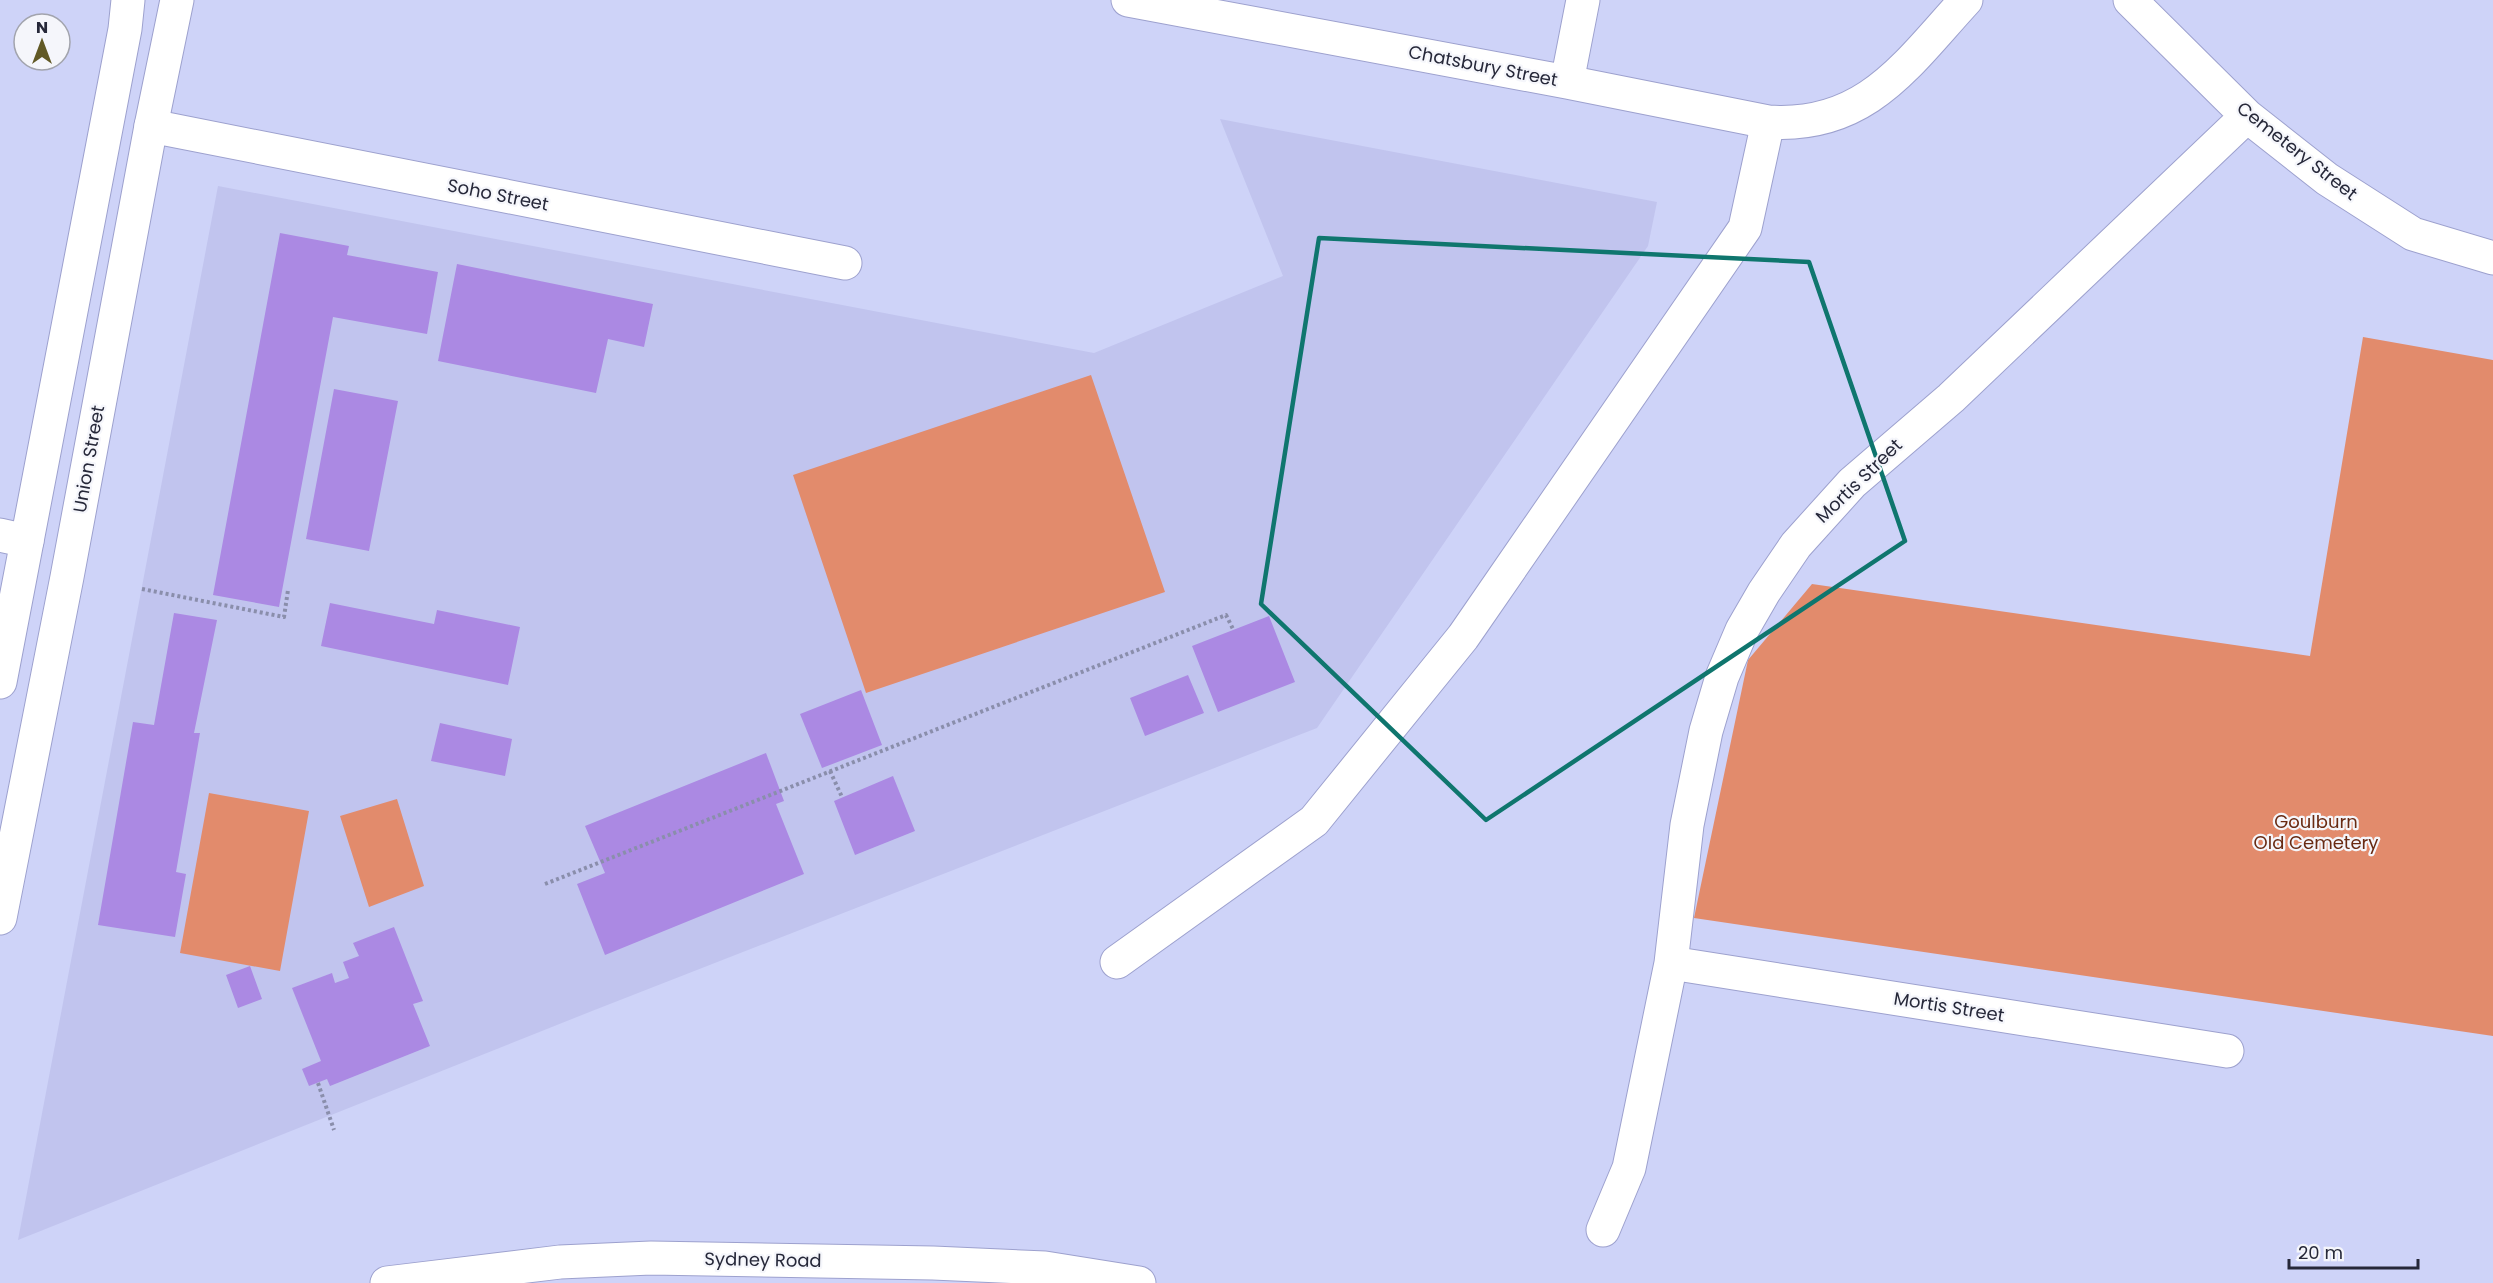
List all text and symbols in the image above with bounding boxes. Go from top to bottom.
north arrow [12,12,72,72]
text: N [36,16,48,39]
street label: Chatsbury Street [1406,39,1560,92]
street label: Cemetery Street [2232,96,2363,206]
street label: Soho Street [445,172,551,217]
street label: Union Street [67,403,110,515]
street label: Mortis Street [1810,433,1907,528]
park label: Goulburn Old Cemetery [2254,809,2378,855]
street label: Mortis Street [1892,985,2006,1028]
scale bar [2289,1232,2418,1270]
text: 20 m [2298,1240,2343,1265]
street label: Sydney Road [704,1246,822,1273]

